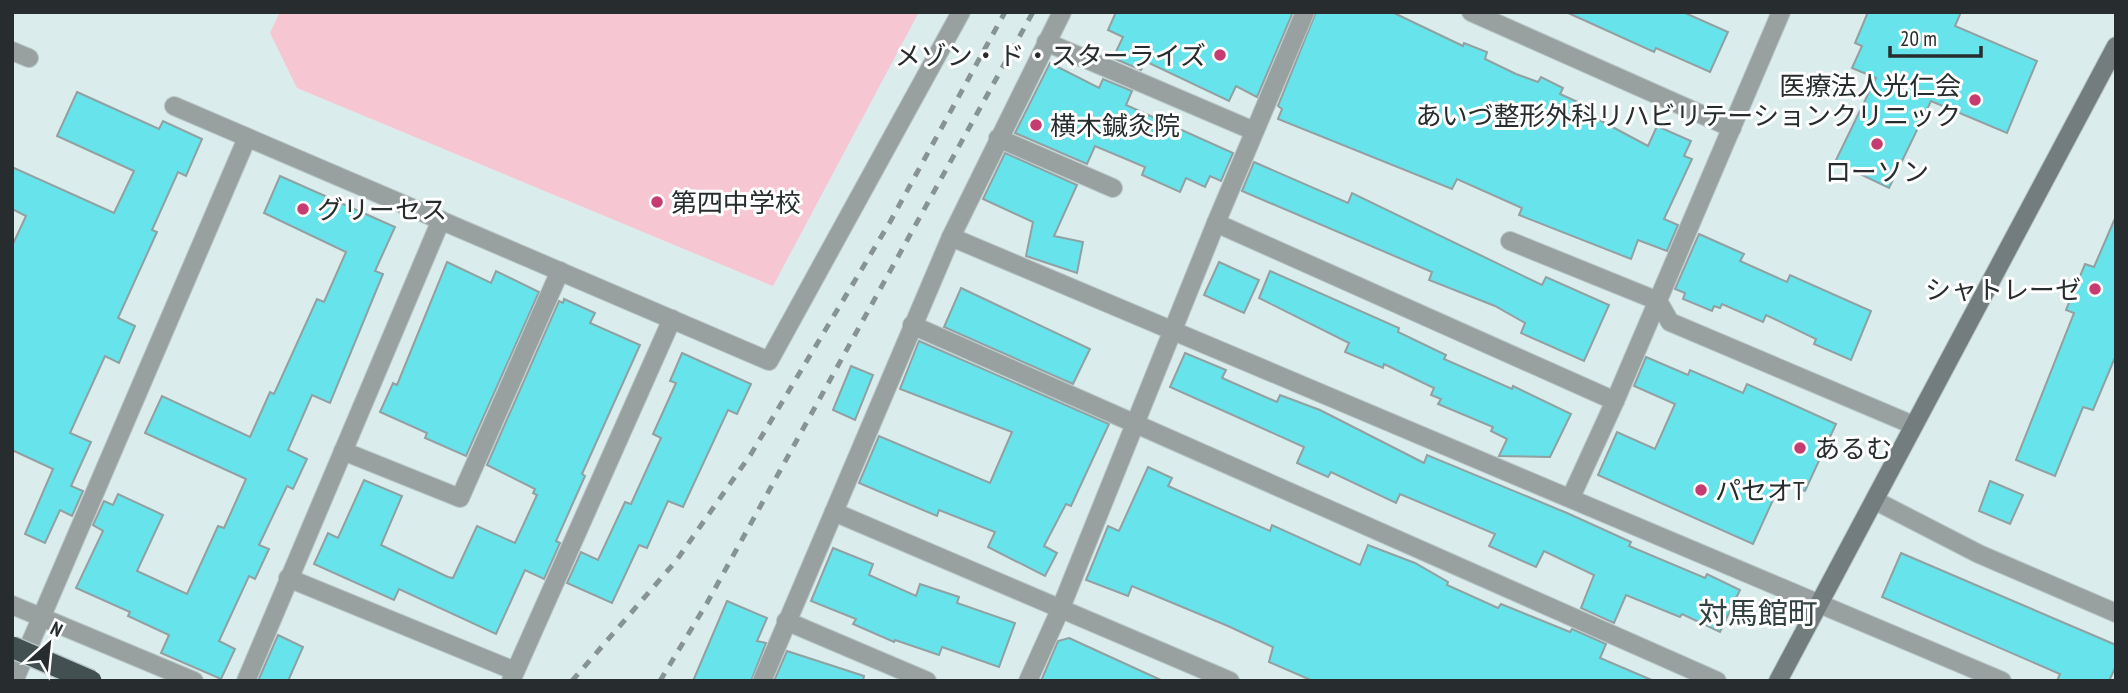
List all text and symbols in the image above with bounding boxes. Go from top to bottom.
scale bar [1890,14,1981,58]
text: 20 m [1900,25,1937,52]
place label: メゾン・ド・スターライズ [895,39,1206,72]
marker: メゾン・ド・スターライズ [1212,47,1228,63]
place label: 医療法人光仁会 あいづ整形外科リハビリテーションクリニック [1416,69,1961,132]
marker: 医療法人光仁会 あいづ整形外科リハビリテーションクリニック [1967,92,1983,108]
place label: 横木鍼灸院 [1050,109,1180,142]
marker: 横木鍼灸院 [1028,117,1044,133]
marker: ローソン [1869,136,1885,152]
place label: ローソン [1825,155,1929,188]
place label: 第四中学校 [671,186,801,219]
place label: グリーセス [317,193,447,226]
marker: 第四中学校 [649,194,665,210]
marker: グリーセス [295,201,311,217]
place label: シャトレーゼ [1925,273,2081,306]
marker: シャトレーゼ [2087,281,2103,297]
place label: あるむ [1814,432,1892,465]
marker: あるむ [1792,440,1808,456]
place label: パセオT [1715,474,1805,507]
marker: パセオT [1693,482,1709,498]
district label: 対馬館町 [1698,593,1818,632]
north arrow [14,609,84,679]
text: N [47,616,67,642]

